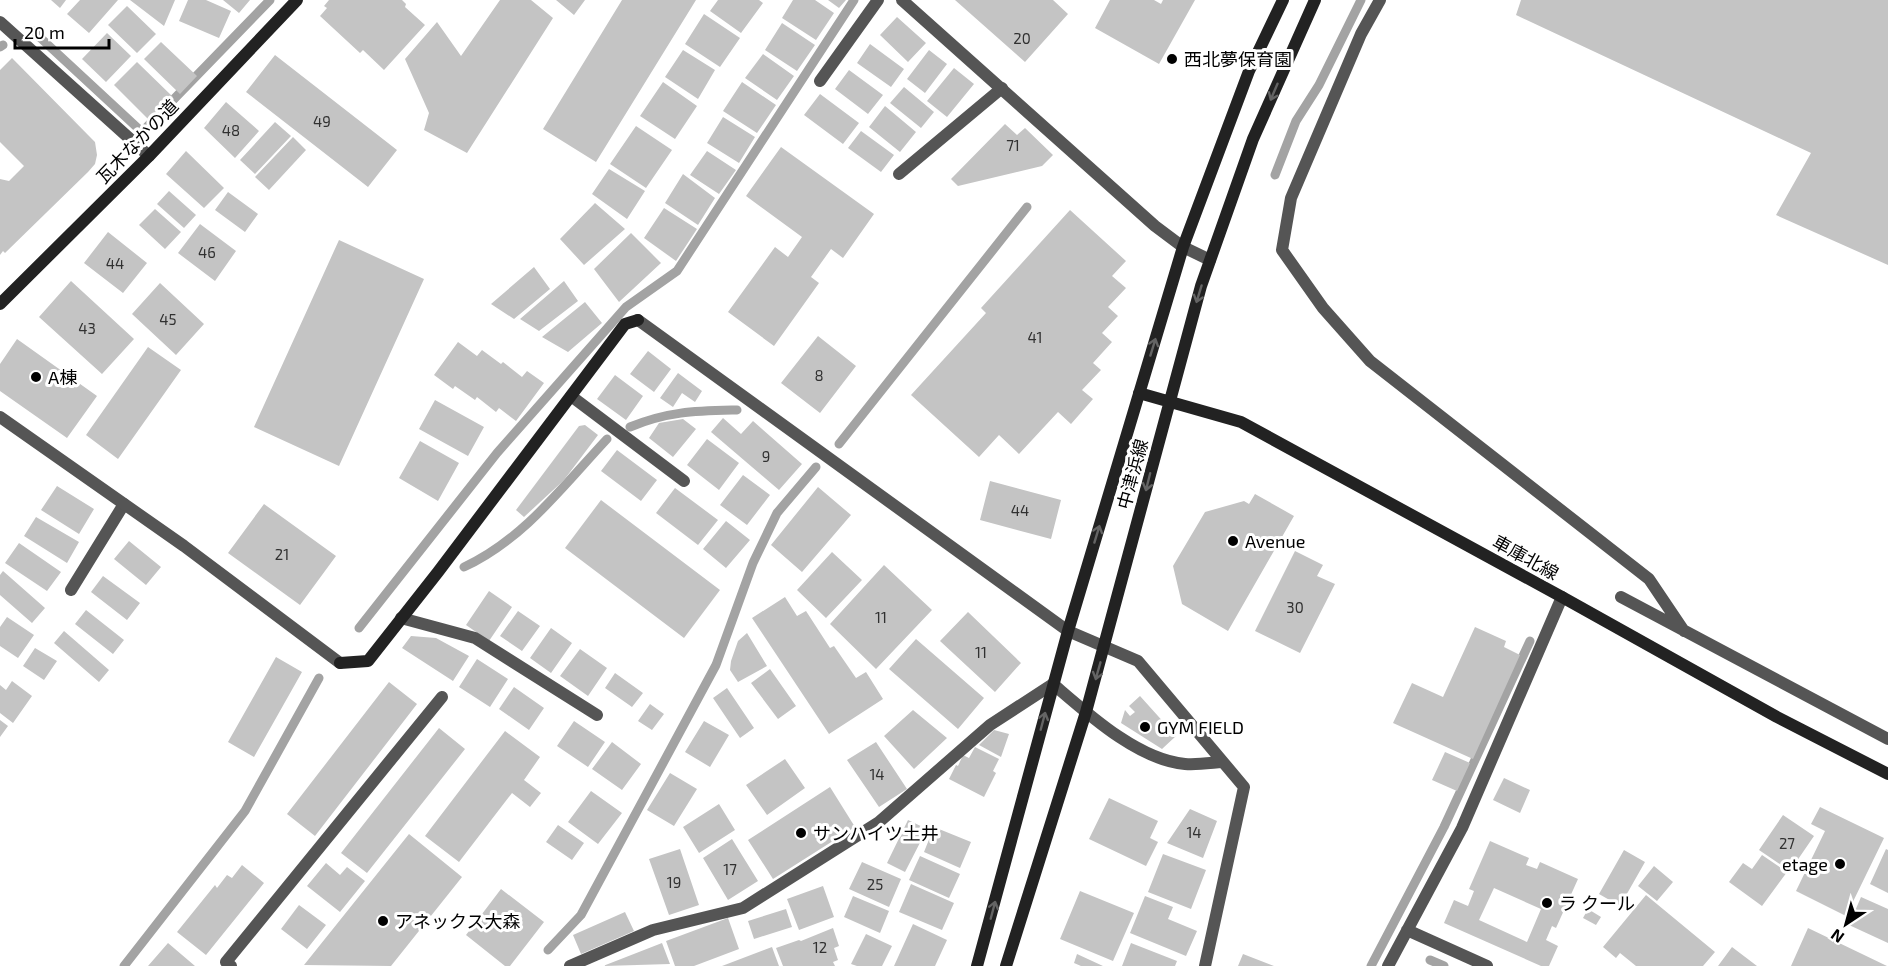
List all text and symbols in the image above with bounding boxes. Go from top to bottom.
scale bar [15,12,110,50]
text: 20 m [24,21,65,43]
house number: 20 [1013,29,1031,47]
place label: 西北夢保育園 [1184,48,1292,70]
marker: 西北夢保育園 [1165,52,1179,66]
one-way arrow [1267,82,1279,100]
street label: 瓦木なかの道 [92,95,182,187]
house number: 49 [313,112,331,130]
house number: 48 [222,121,240,139]
house number: 71 [1006,136,1020,154]
house number: 46 [198,243,216,261]
house number: 44 [106,254,124,272]
one-way arrow [1192,284,1203,303]
house number: 45 [159,310,177,328]
house number: 43 [78,319,96,337]
house number: 41 [1027,328,1043,346]
one-way arrow [1148,338,1159,357]
place label: A棟 [48,366,77,388]
house number: 8 [814,366,824,384]
marker: A棟 [29,370,43,384]
street label: 中津浜線 [1112,436,1152,512]
house number: 9 [762,447,770,465]
one-way arrow [1141,473,1153,492]
house number: 44 [1011,501,1029,519]
one-way arrow [1092,525,1103,544]
place label: Avenue [1245,530,1305,552]
street label: 車庫北線 [1489,530,1563,584]
marker: Avenue [1226,534,1240,548]
house number: 21 [275,545,289,563]
house number: 30 [1286,598,1304,616]
house number: 11 [875,608,887,626]
house number: 11 [975,643,987,661]
one-way arrow [1092,661,1103,680]
one-way arrow [1038,712,1049,731]
place label: GYM FIELD [1157,716,1244,738]
marker: GYM FIELD [1138,720,1152,734]
house number: 14 [869,765,885,783]
place label: サンハイツ土井 [813,822,939,844]
house number: 14 [1186,823,1202,841]
marker: サンハイツ土井 [794,826,808,840]
house number: 27 [1779,834,1795,852]
place label: etage [1782,853,1828,875]
marker: etage [1833,857,1847,871]
house number: 17 [723,860,737,878]
house number: 19 [667,873,681,891]
house number: 25 [867,875,883,893]
place label: ラ クール [1559,892,1635,914]
north arrow [1816,894,1876,954]
marker: ラ クール [1540,896,1554,910]
one-way arrow [987,900,999,919]
place label: アネックス大森 [395,910,520,932]
marker: アネックス大森 [376,914,390,928]
text: N [1827,925,1847,948]
house number: 12 [813,938,827,956]

